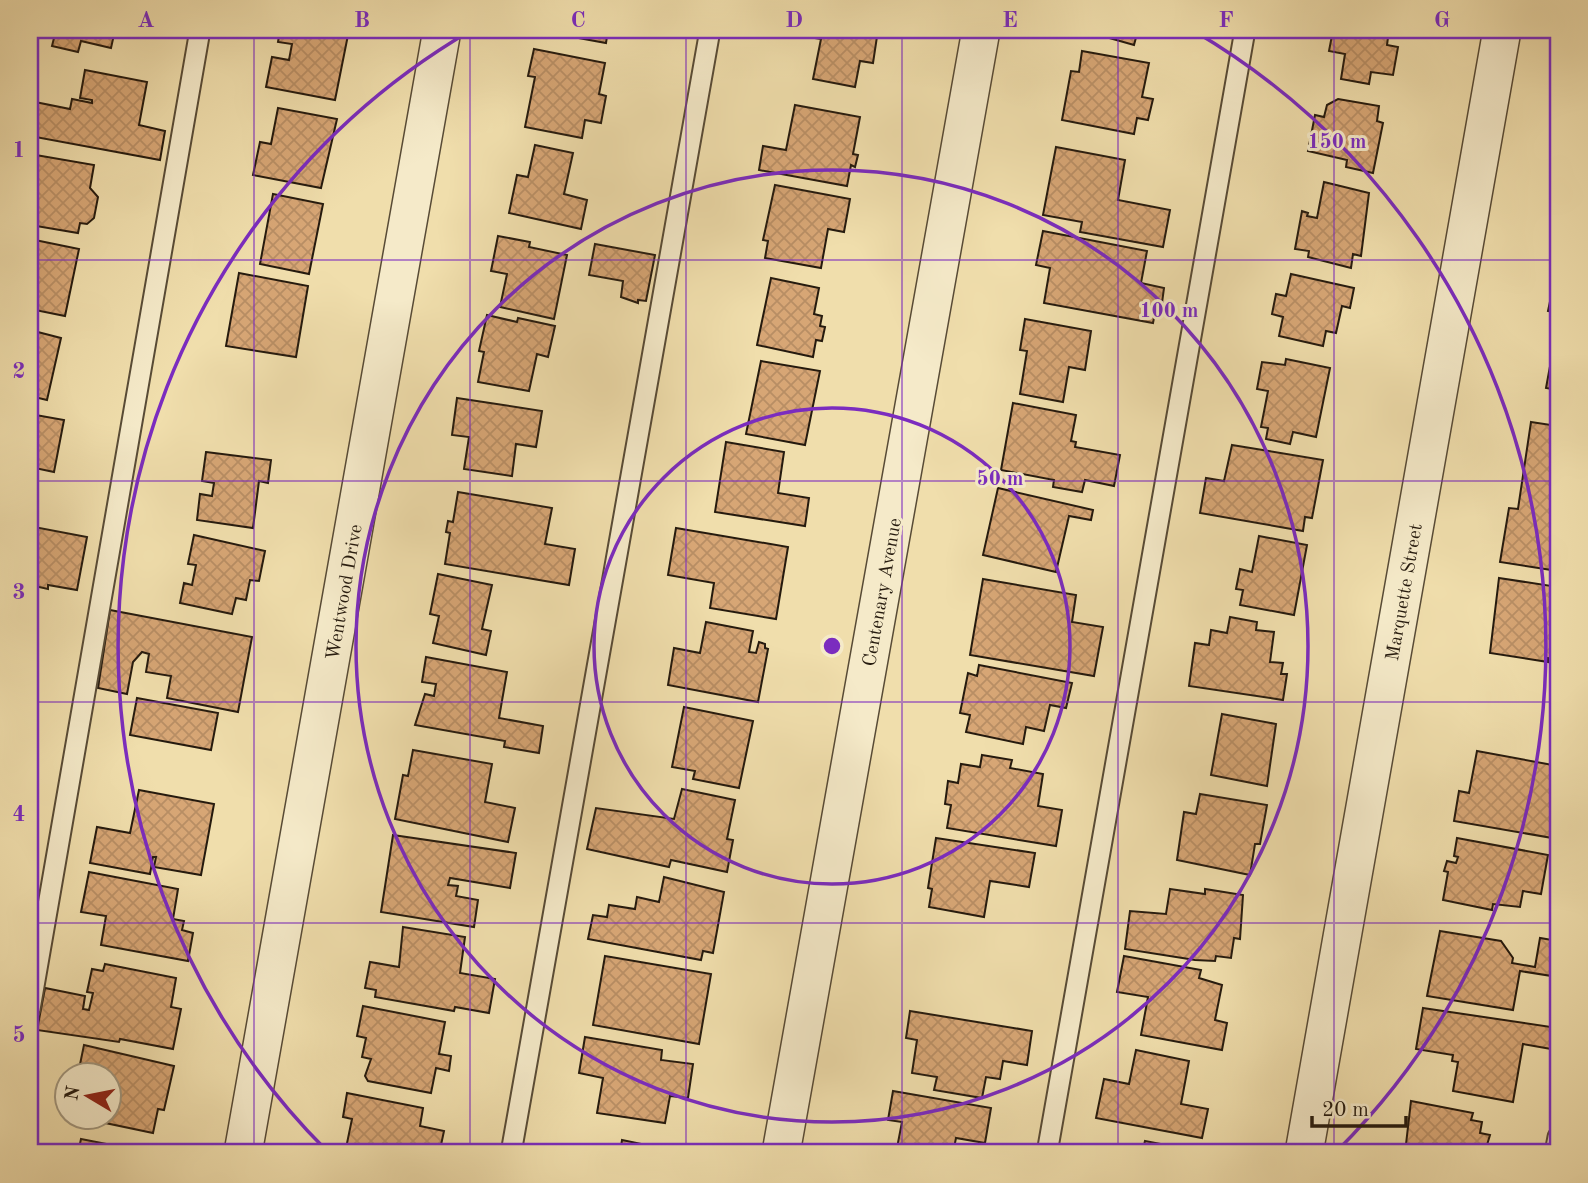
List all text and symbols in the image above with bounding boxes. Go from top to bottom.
text: A [137,9,155,32]
text: B [354,9,370,32]
text: C [570,9,586,32]
text: D [785,9,803,32]
text: E [1002,9,1018,32]
text: F [1218,9,1234,32]
text: G [1434,9,1450,32]
text: 150 m [1307,132,1367,153]
text: 1 [12,139,26,162]
text: 100 m [1139,301,1199,322]
text: 2 [12,360,26,383]
text: 50 m [976,469,1024,490]
street label: Centenary Avenue [861,517,906,668]
street label: Marquette Street [1384,522,1427,663]
street label: Wentwood Drive [324,523,367,662]
text: 3 [12,581,26,604]
centre of rings [820,634,844,658]
text: 4 [12,803,26,826]
text: 5 [12,1024,26,1047]
north arrow [52,1060,122,1130]
text: N [63,1084,84,1102]
scale bar [1312,1085,1406,1129]
text: 20 m [1322,1100,1369,1121]

